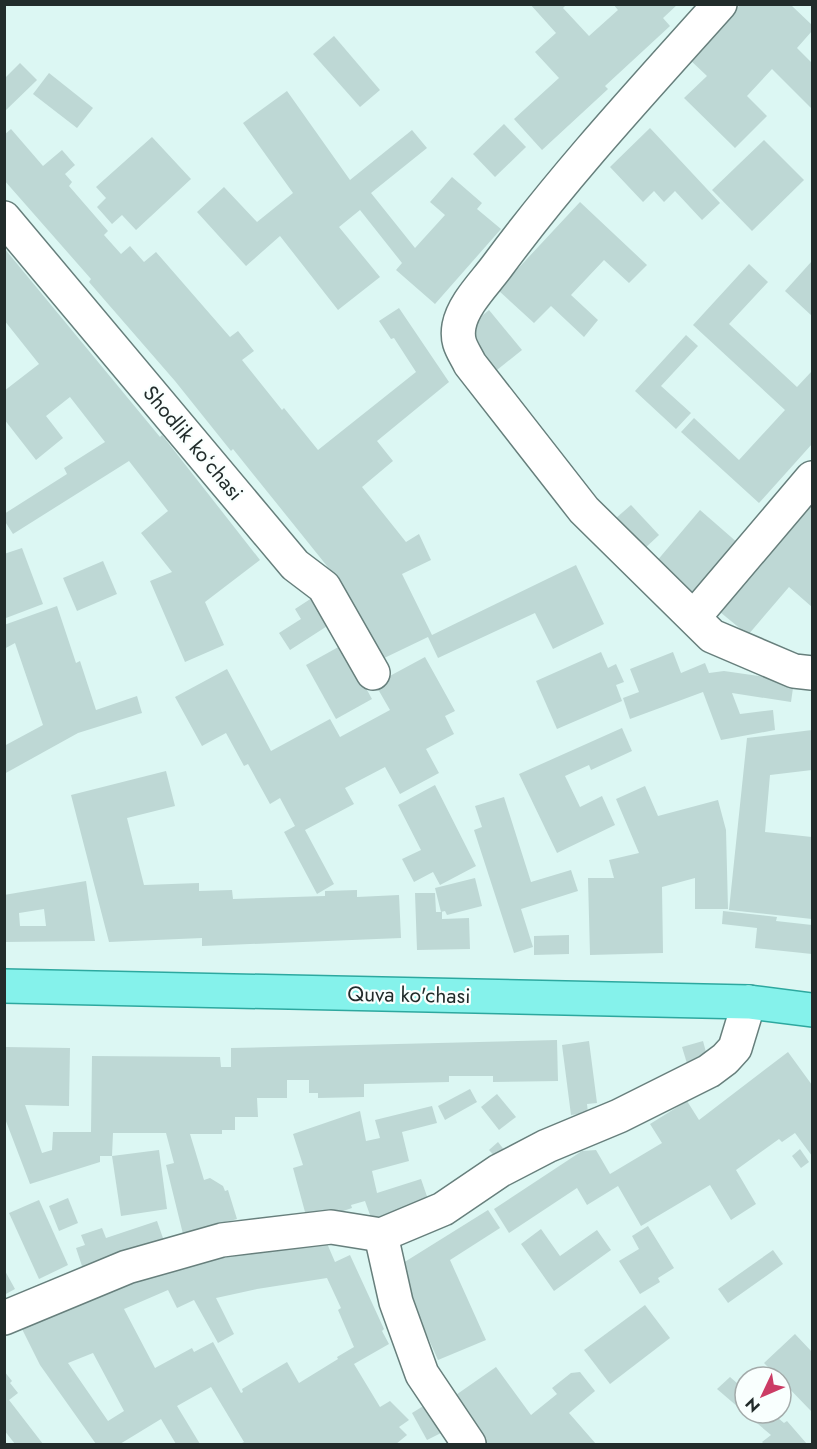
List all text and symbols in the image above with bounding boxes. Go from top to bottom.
street label: Shodlik koʻchasi [136,379,250,507]
street label: Quva ko'chasi [347,979,471,1011]
north arrow [733,1365,793,1425]
text: N [740,1393,765,1418]

